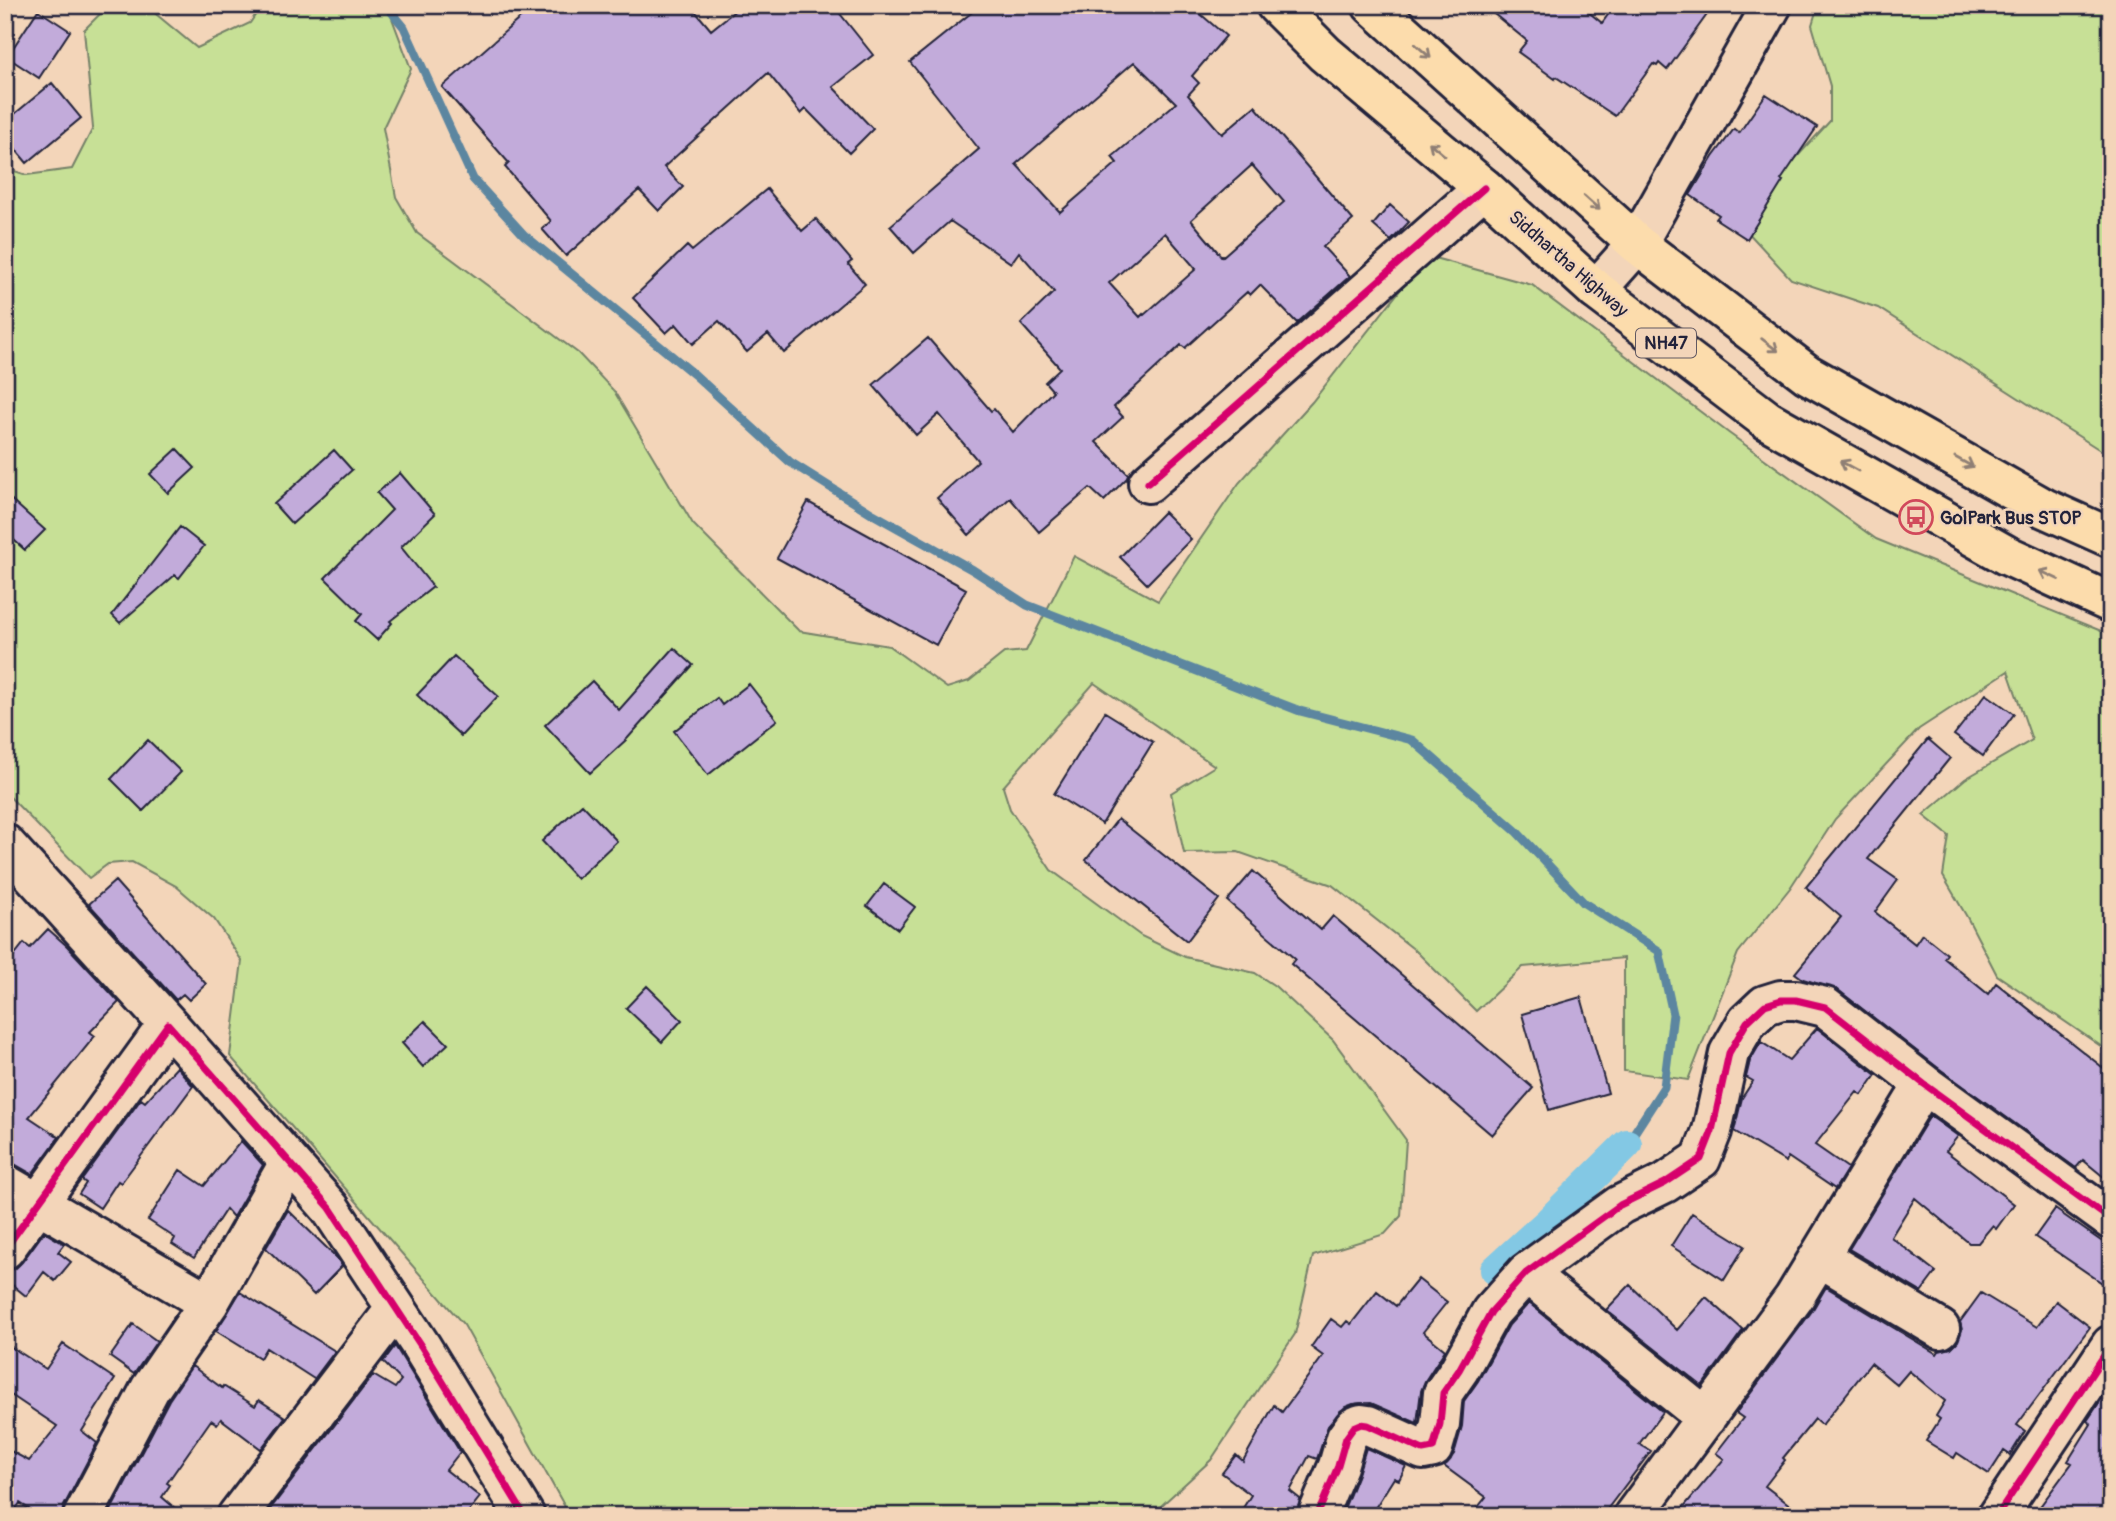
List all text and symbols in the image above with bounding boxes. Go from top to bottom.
one-way arrow [1413,43,1431,59]
one-way arrow [1429,141,1447,156]
one-way arrow [1583,195,1601,211]
street label: Siddhartha Highway [1503,205,1633,322]
road number: NH47 [1636,328,1696,358]
one-way arrow [1760,338,1778,353]
one-way arrow [1953,456,1974,469]
one-way arrow [1839,459,1860,472]
bus stop icon: GolPark Bus STOP [1897,498,1935,536]
place label: GolPark Bus STOP [1940,506,2082,530]
one-way arrow [2039,568,2060,581]

